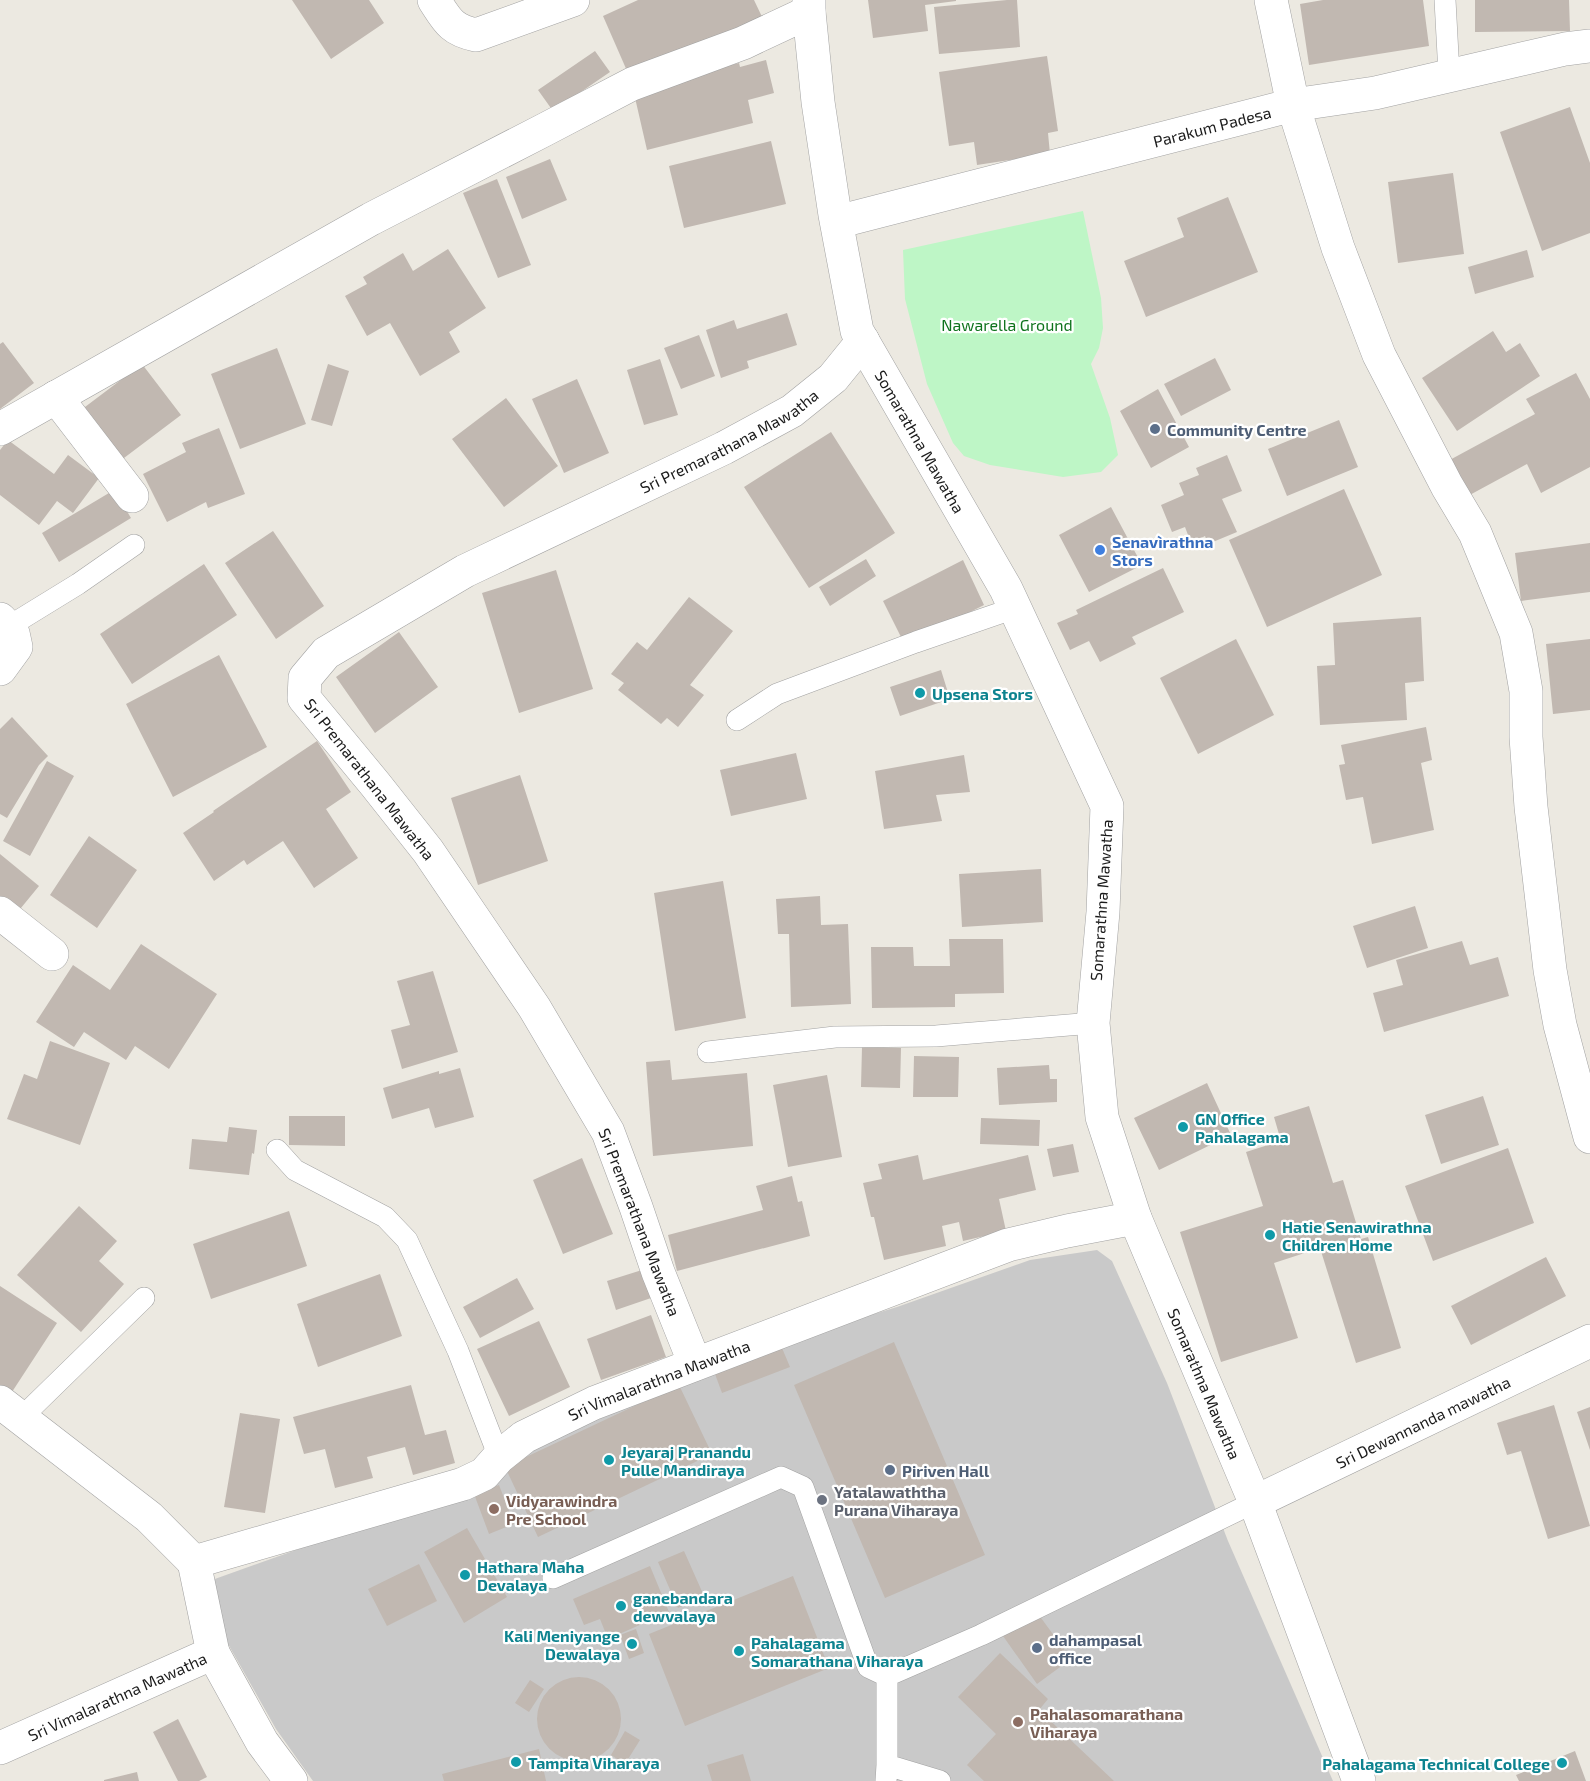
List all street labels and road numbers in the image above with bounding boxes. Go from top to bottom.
street label: Parakum Padesa [1151,102,1273,150]
street label: Somarathna Mawatha [872,366,969,516]
street label: Sri Premarathana Mawatha [636,385,821,496]
street label: Sri Premarathana Mawatha [301,694,439,864]
street label: Somarathna Mawatha [1086,819,1116,981]
street label: Sri Premarathana Mawatha [595,1125,685,1319]
street label: Somarathna Mawatha [1165,1305,1245,1462]
street label: Sri Vimalarathna Mawatha [565,1335,752,1424]
street label: Sri Dewannanda mawatha [1332,1371,1513,1471]
street label: Sri Vimalarathna Mawatha [24,1648,209,1744]

